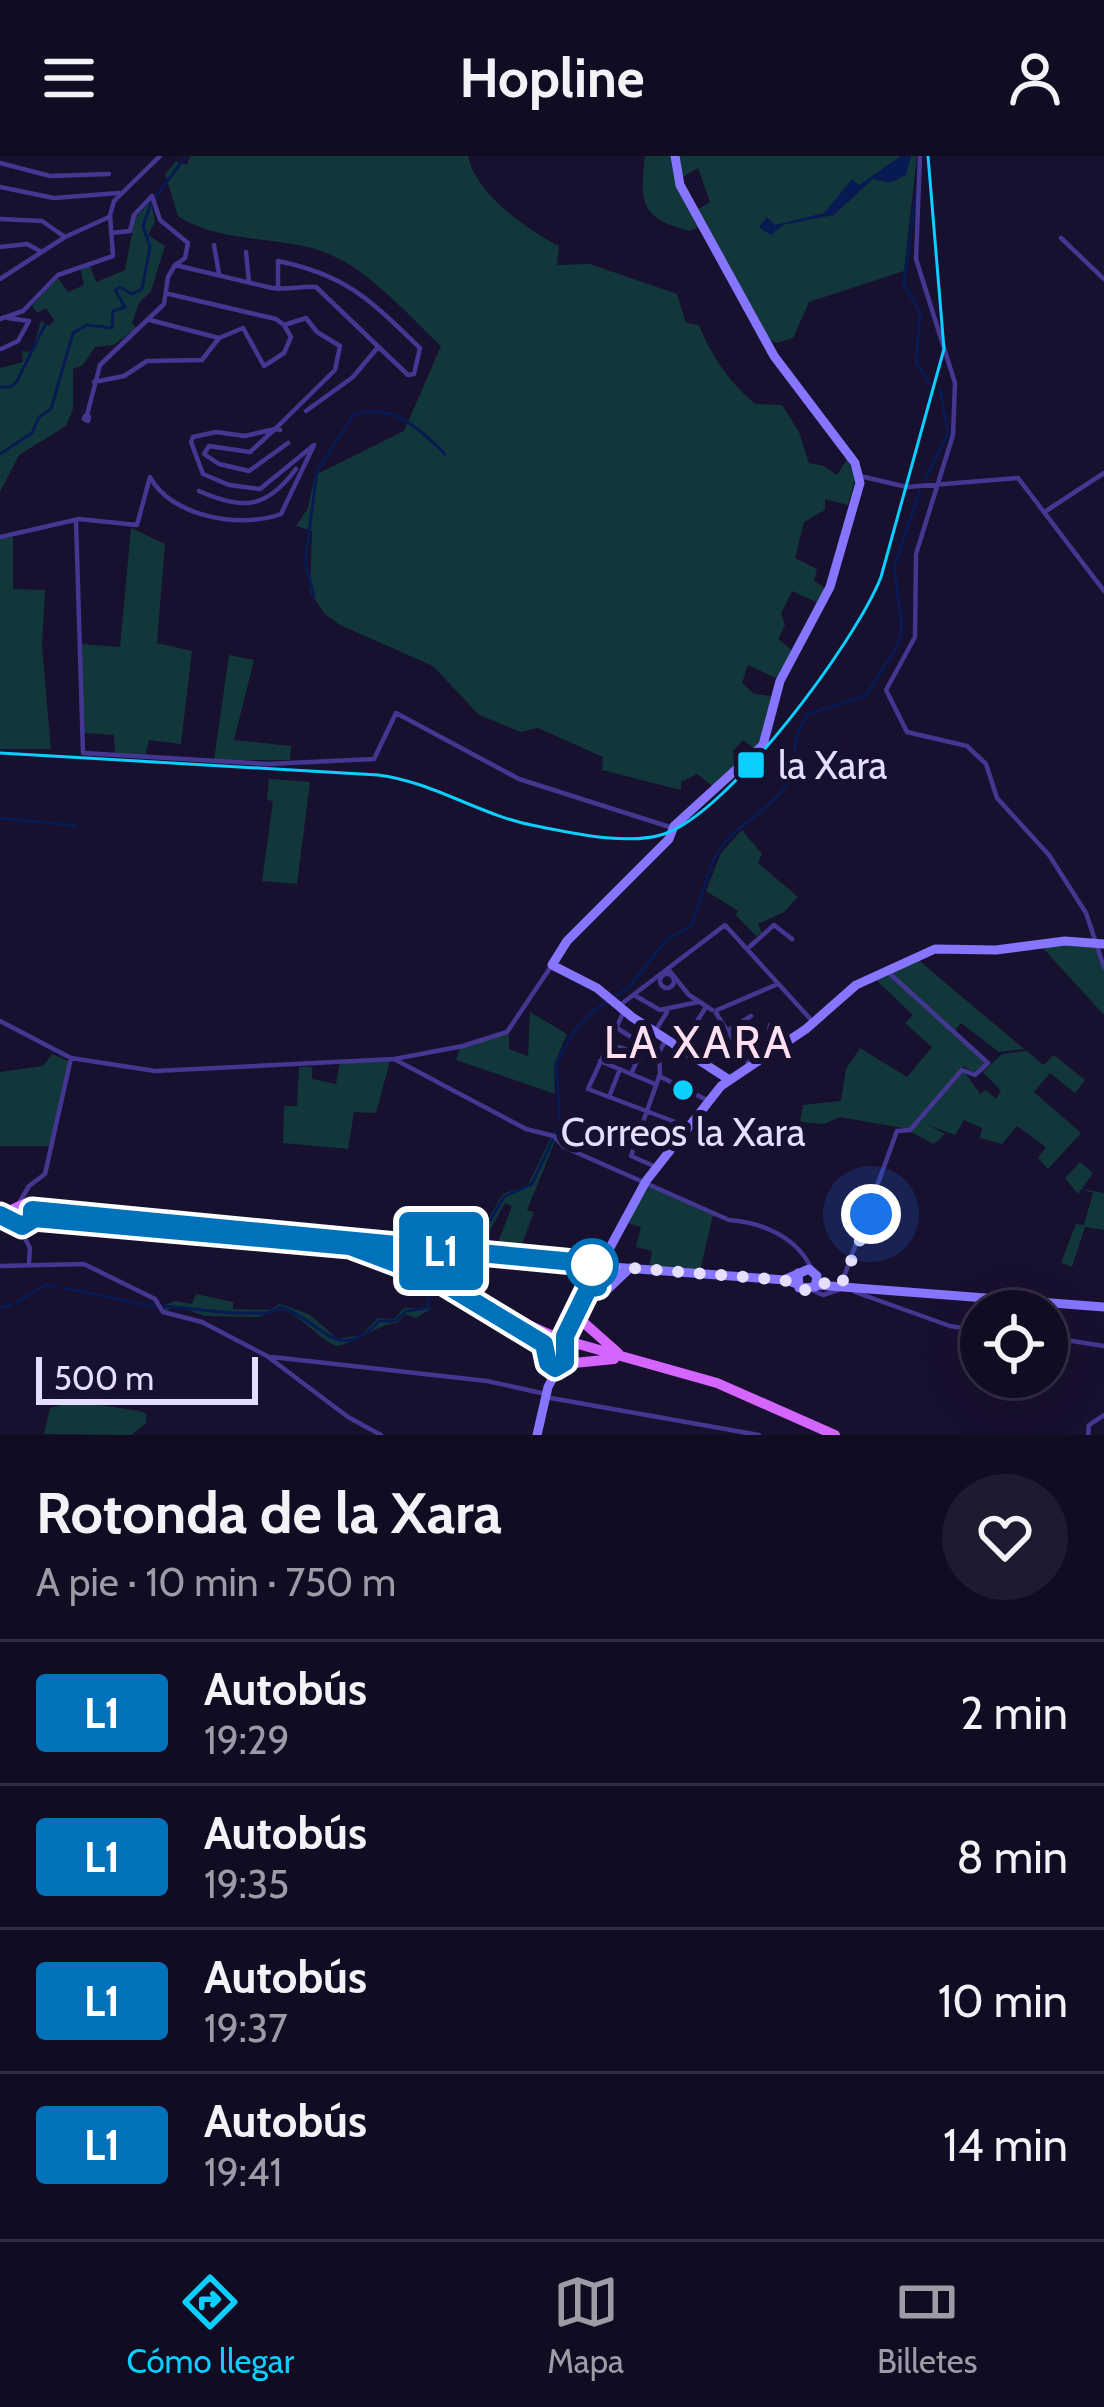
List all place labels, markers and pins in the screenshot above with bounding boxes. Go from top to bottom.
place label: la Xara [778,741,888,789]
marker: la Xara [735,749,767,781]
marker: Correos la Xara [670,1077,696,1103]
place label: Correos la Xara [561,1108,806,1156]
unlabelled marker [567,1240,617,1290]

